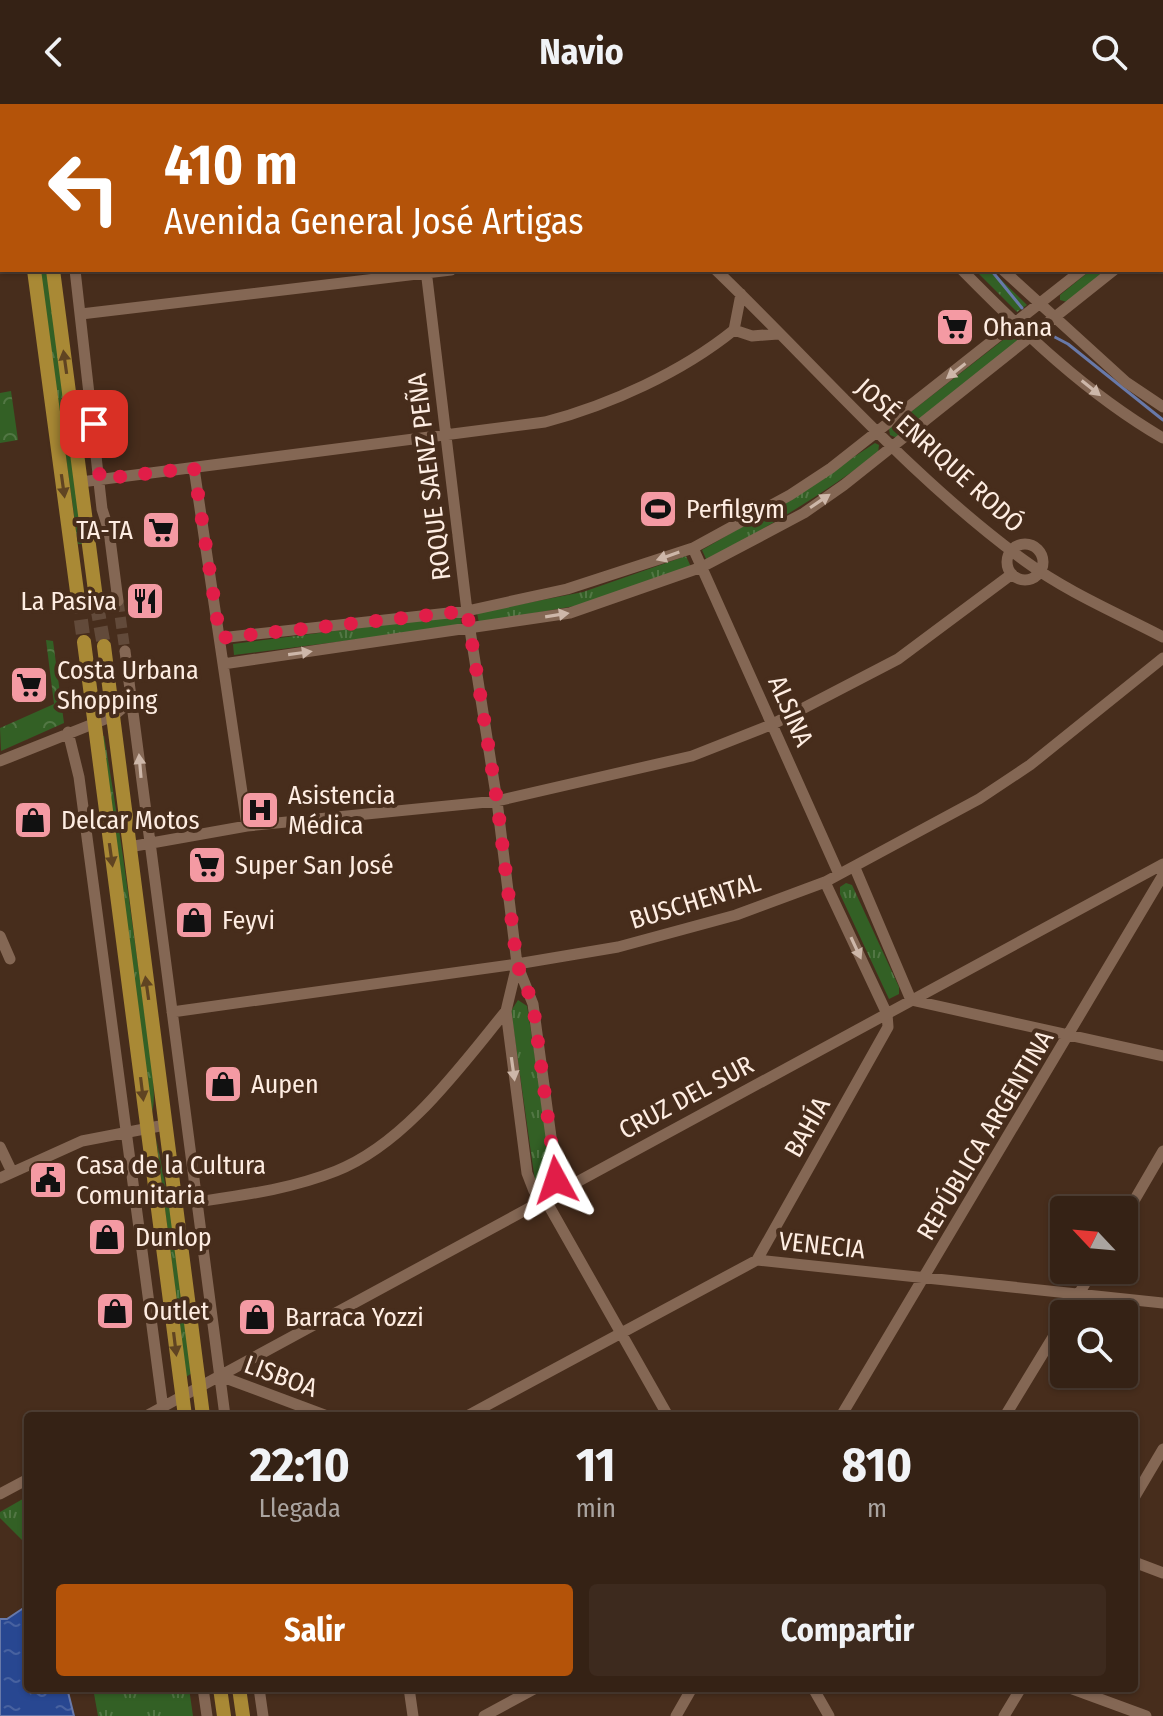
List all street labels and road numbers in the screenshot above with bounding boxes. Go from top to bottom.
street label: ROQUE SAENZ PEÑA [401,371,458,582]
street label: JOSÉ ENRIQUE RODÓ [849,372,1030,539]
street label: ALSINA [761,671,820,752]
street label: BUSCHENTAL [626,867,765,936]
street label: REPÚBLICA ARGENTINA [910,1024,1061,1246]
street label: CRUZ DEL SUR [614,1049,759,1146]
street label: BAHÍA [778,1092,837,1163]
street label: VENECIA [777,1226,867,1265]
street label: LISBOA [240,1349,322,1404]

